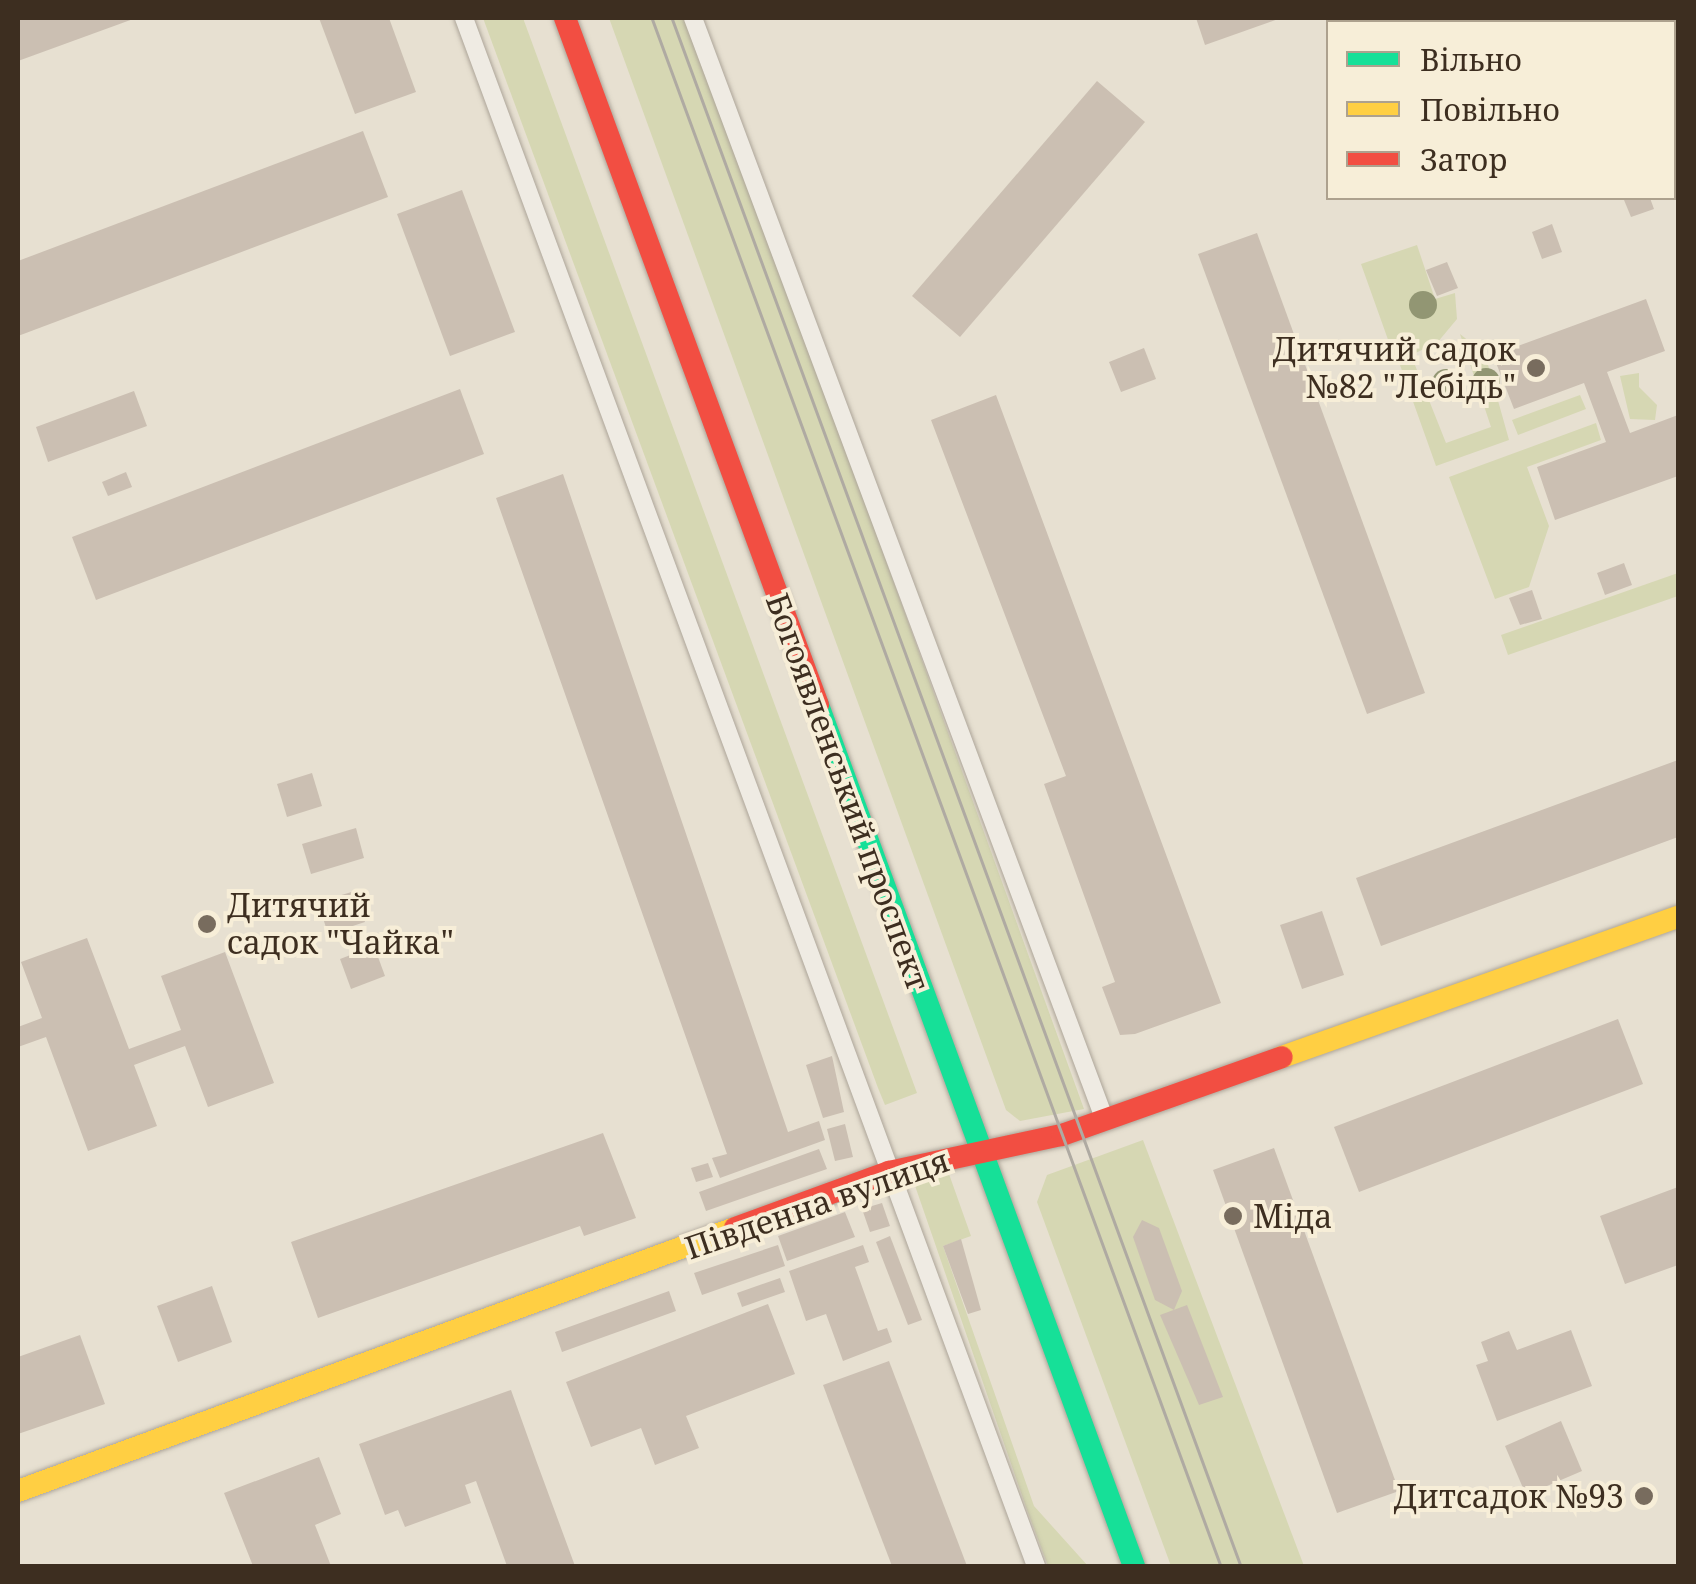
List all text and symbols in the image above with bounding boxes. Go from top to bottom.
legend [1326,20,1676,200]
text: Вільно [1420,39,1522,80]
text: Повільно [1420,89,1560,130]
text: Затор [1420,139,1507,180]
place label: Дитячий садок №82 "Лебідь" [1273,331,1516,406]
marker: Дитячий садок №82 "Лебідь" [1525,357,1547,379]
street label: Богоявленський проспект [758,588,938,996]
place label: Дитячий садок "Чайка" [227,887,454,962]
marker: Дитячий садок "Чайка" [196,913,218,935]
street label: Південна вулиця [680,1141,954,1267]
place label: Міда [1253,1197,1333,1235]
marker: Міда [1222,1205,1244,1227]
place label: Дитсадок №93 [1394,1477,1624,1515]
marker: Дитсадок №93 [1633,1485,1655,1507]

